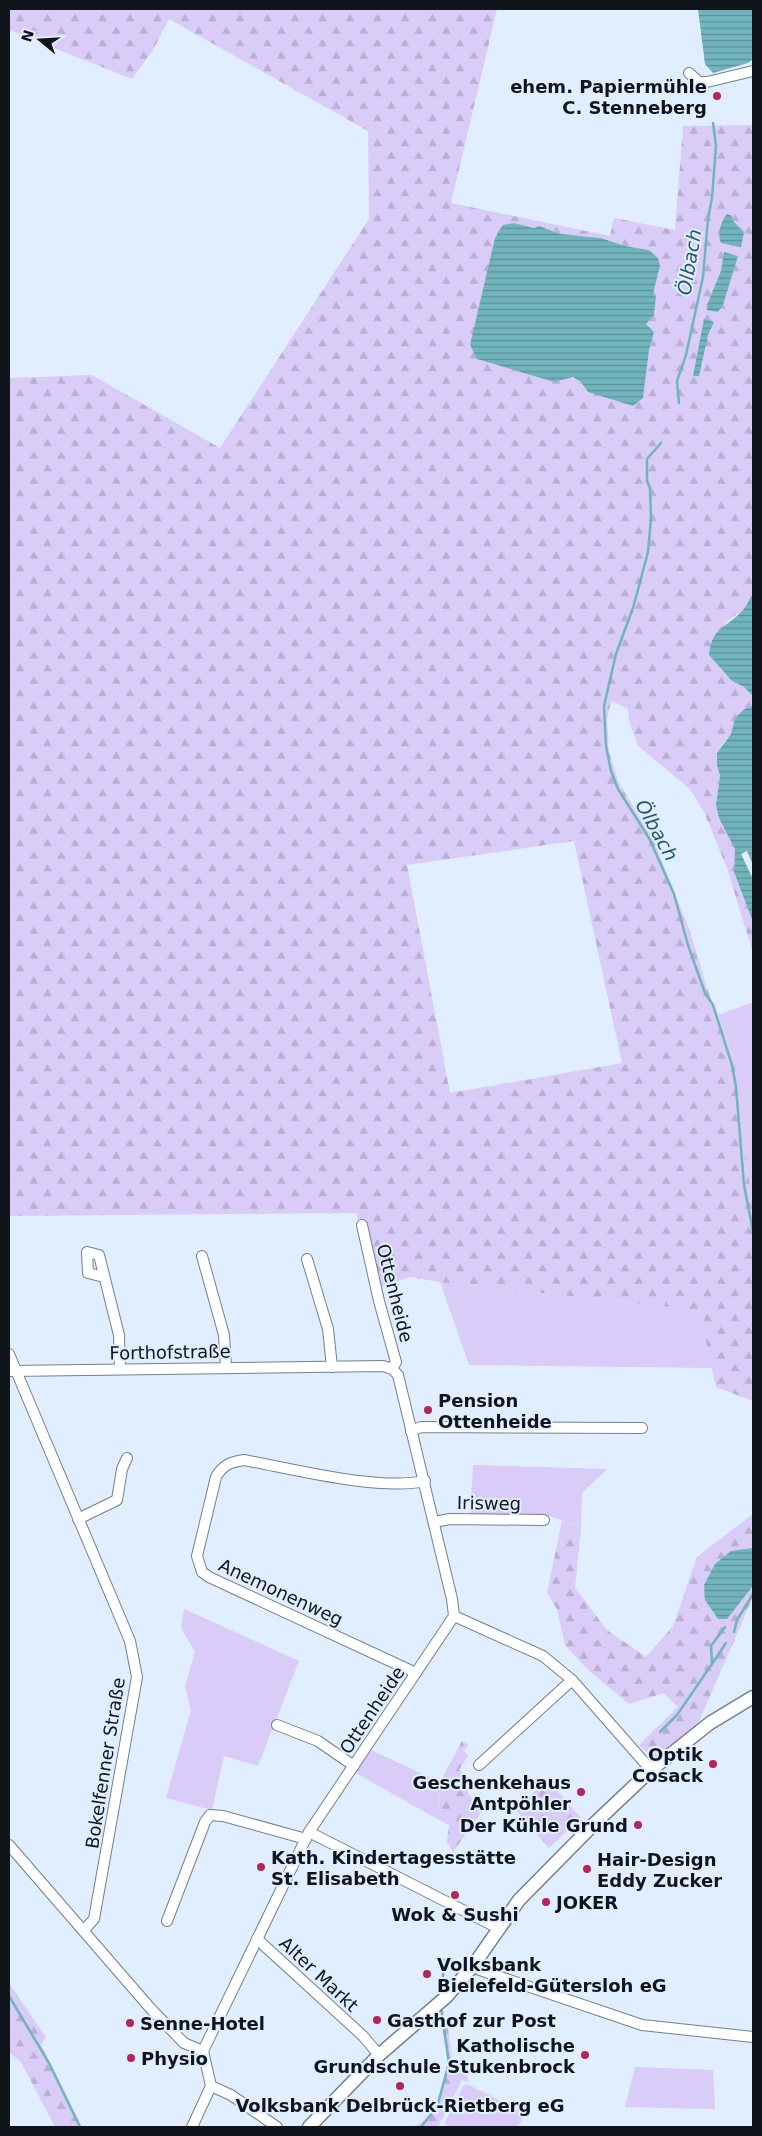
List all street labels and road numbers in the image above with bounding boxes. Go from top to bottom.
street label: Ottenheide [373,1242,417,1344]
street label: Forthofstraße [109,1340,231,1364]
street label: Irisweg [457,1492,521,1514]
street label: Anemonenweg [216,1554,346,1630]
street label: Ottenheide [335,1662,409,1758]
street label: Bokelfenner Straße [81,1676,129,1850]
street label: Alter Markt [275,1932,363,2016]

